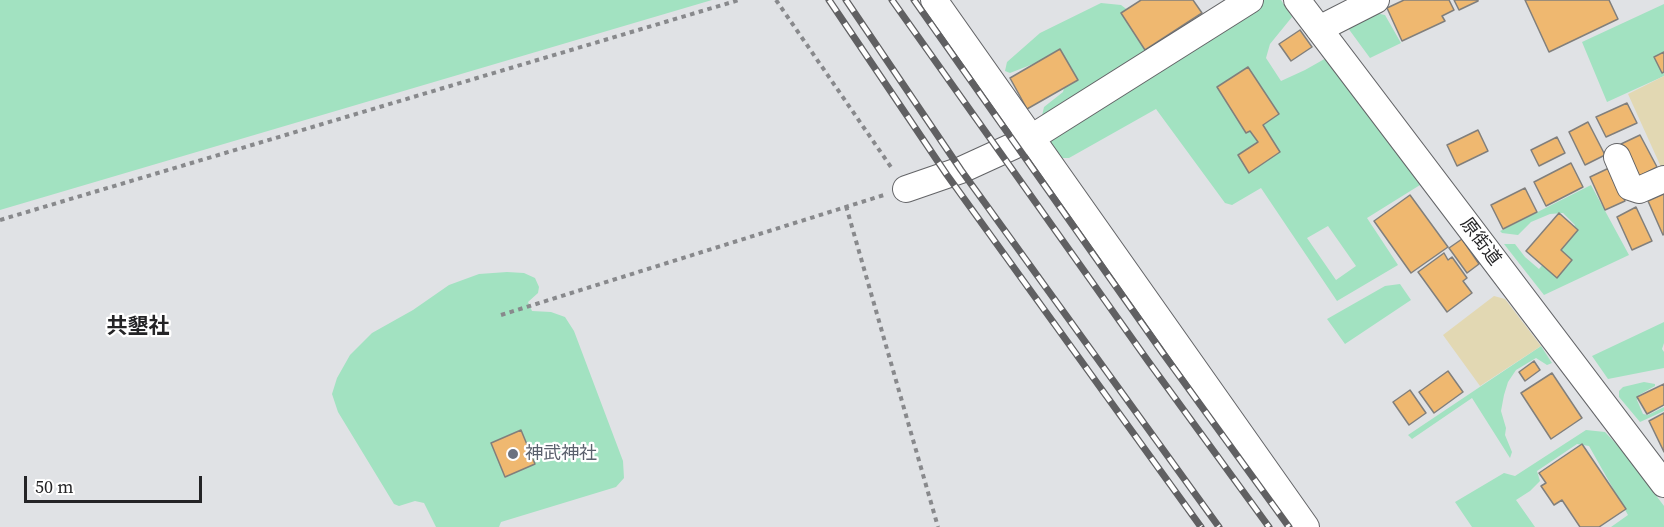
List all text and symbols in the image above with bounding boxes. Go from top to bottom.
street label: 原街道 [1455,214,1505,270]
district label: 共墾社 [107,315,169,341]
place label: 神武神社 [525,443,597,465]
marker: 神武神社 [506,447,520,461]
scale bar [27,464,206,502]
text: 50 m [35,474,73,499]

